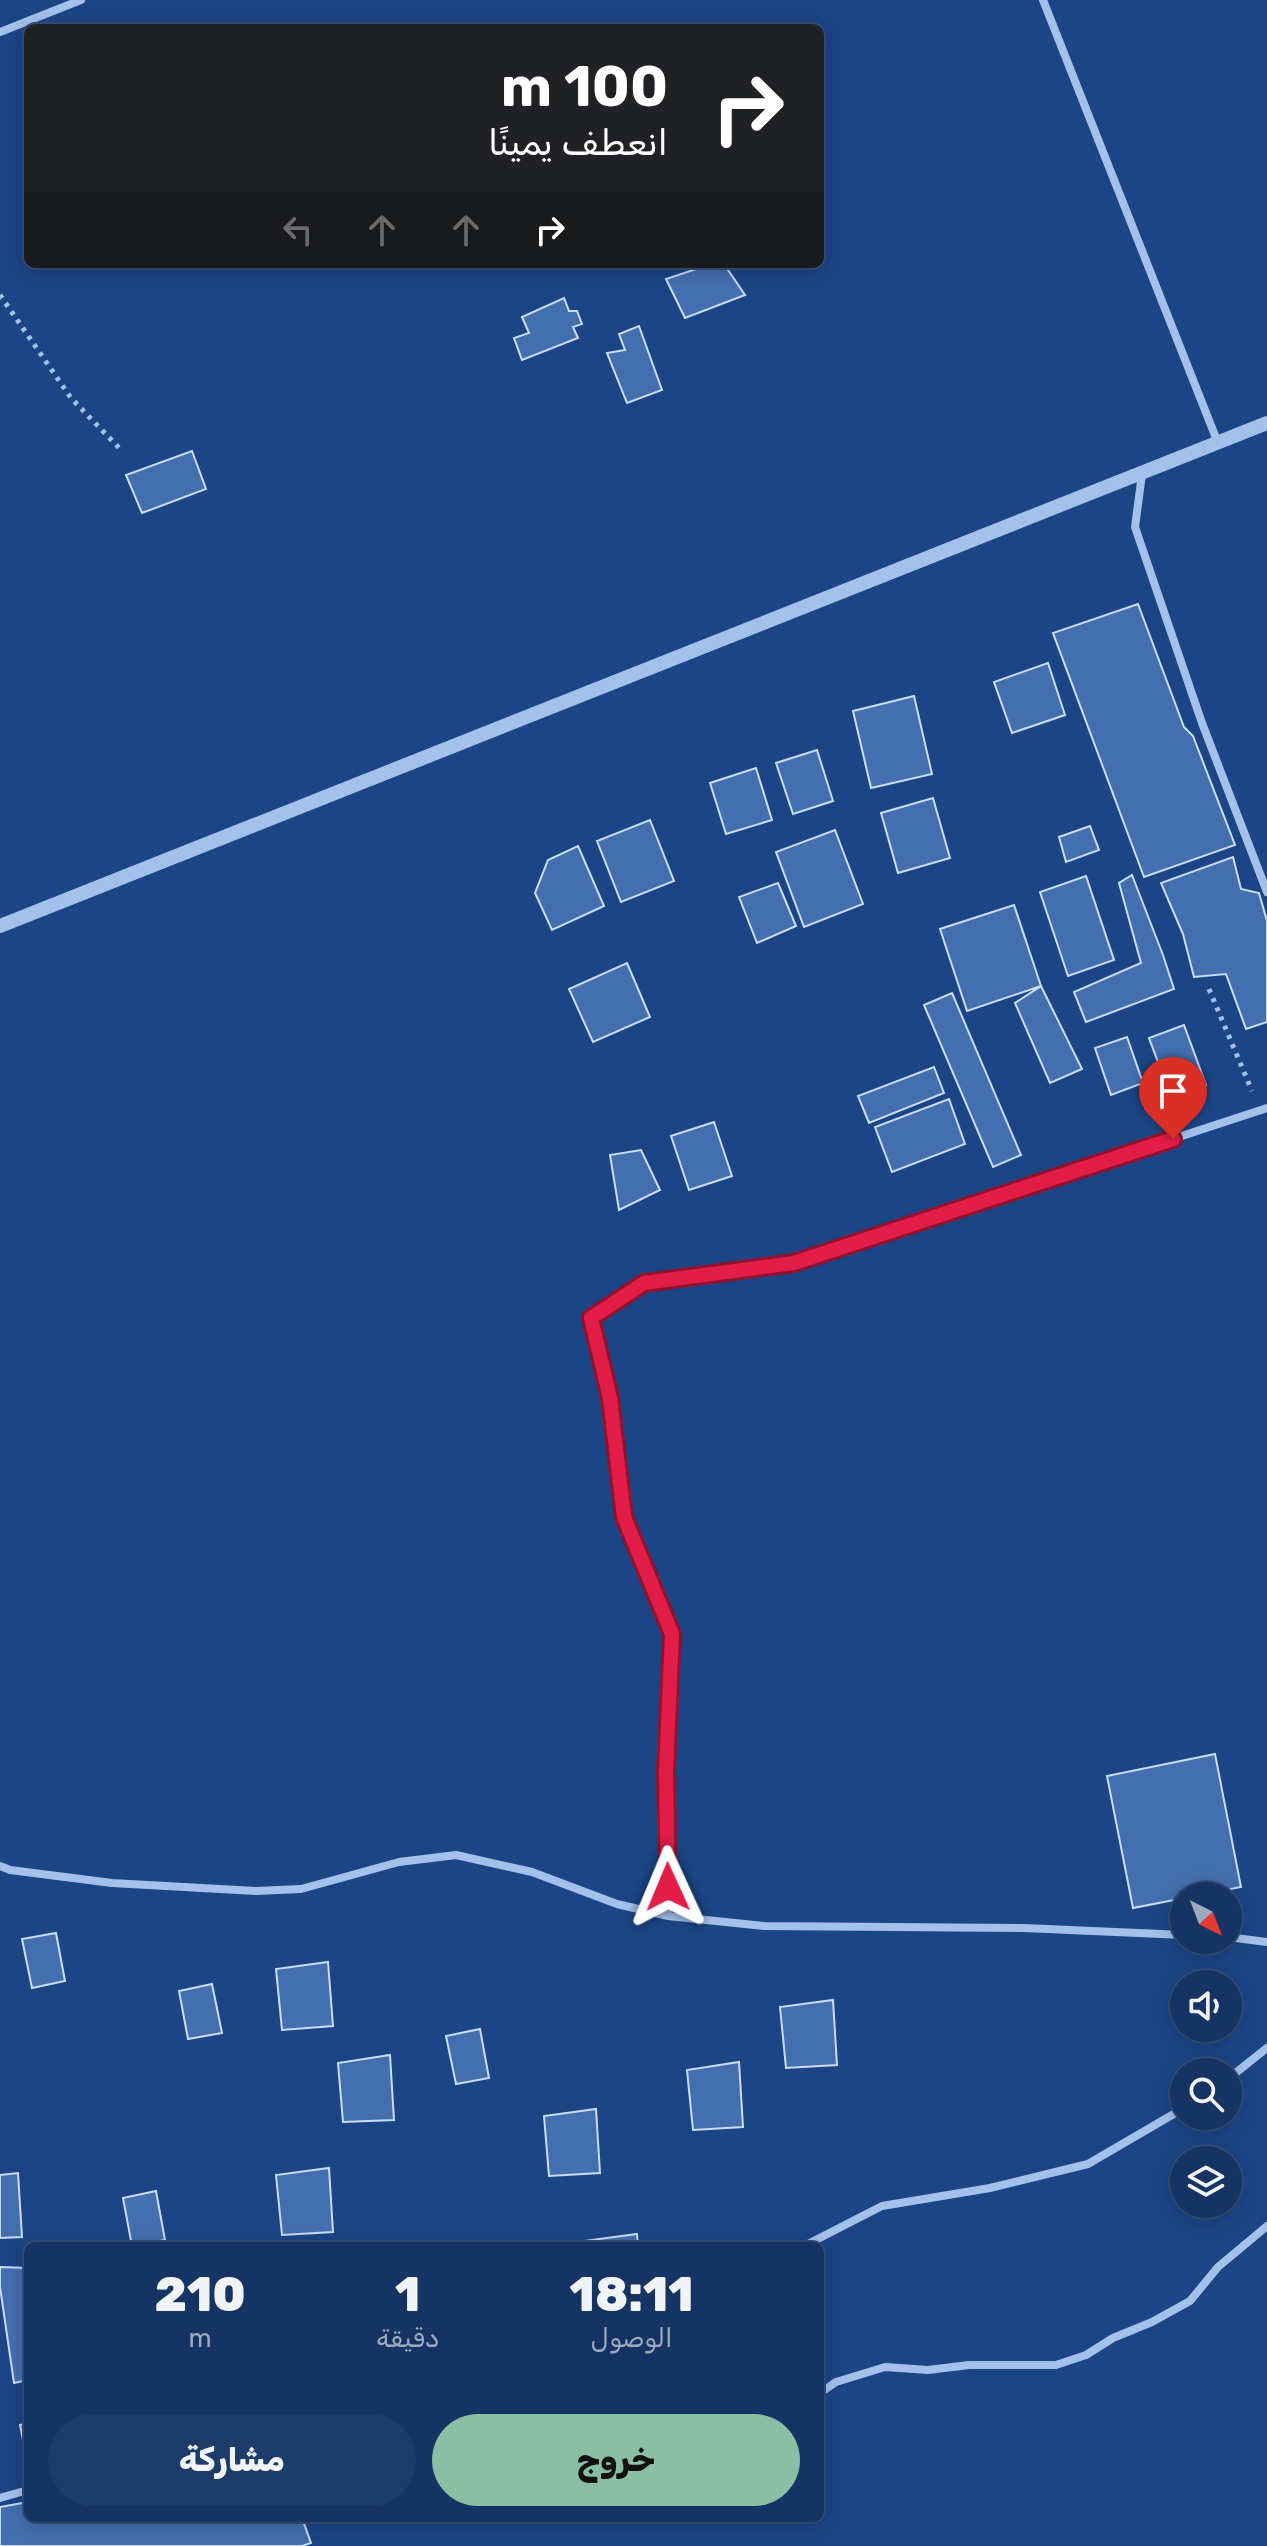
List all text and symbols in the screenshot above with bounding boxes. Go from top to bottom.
text: 100 m [501,54,668,120]
icon: right [696,56,800,160]
text: انعطف يمينًا [488,121,668,164]
icon: left [276,208,320,252]
icon: ahead [360,208,404,252]
icon: ahead [444,208,488,252]
icon: right [528,208,572,252]
pin [1139,1057,1207,1139]
icon: arrive [1151,1069,1195,1113]
position arrow [626,1845,710,1929]
north arrow [1170,1882,1242,1954]
map controls [1170,1882,1242,2218]
button: sound [1170,1970,1242,2042]
button: search [1170,2058,1242,2130]
button: layers [1170,2146,1242,2218]
text: 210 [155,2266,246,2323]
text: 1 [395,2266,420,2323]
text: 18:11 [570,2266,694,2323]
text: m [189,2323,212,2354]
text: دقيقة [376,2323,439,2354]
text: الوصول [591,2323,673,2354]
button: مشاركة [48,2414,416,2506]
button: خروج [432,2414,800,2506]

